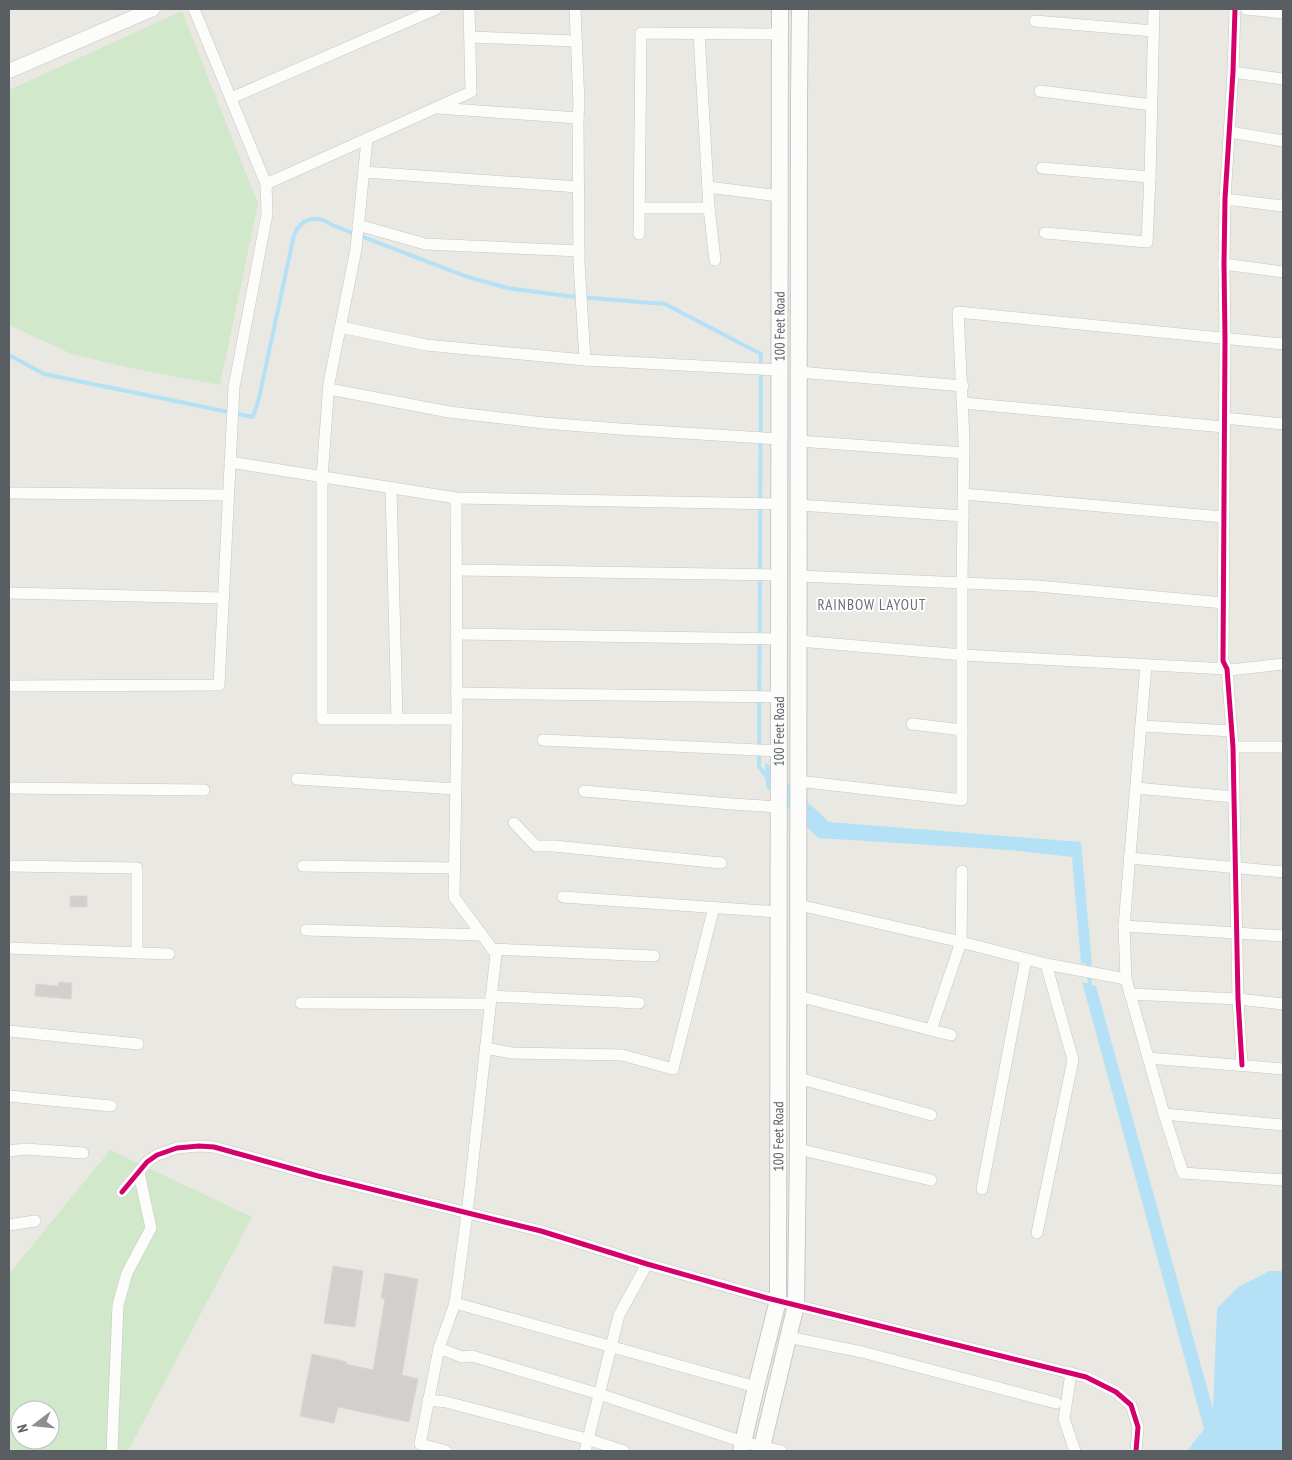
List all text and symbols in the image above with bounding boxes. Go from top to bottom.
street label: 100 Feet Road [770,291,789,361]
district label: RAINBOW LAYOUT [817,595,927,614]
street label: 100 Feet Road [770,696,788,766]
street label: 100 Feet Road [769,1101,787,1171]
north arrow [10,1400,60,1450]
text: N [13,1422,32,1435]

